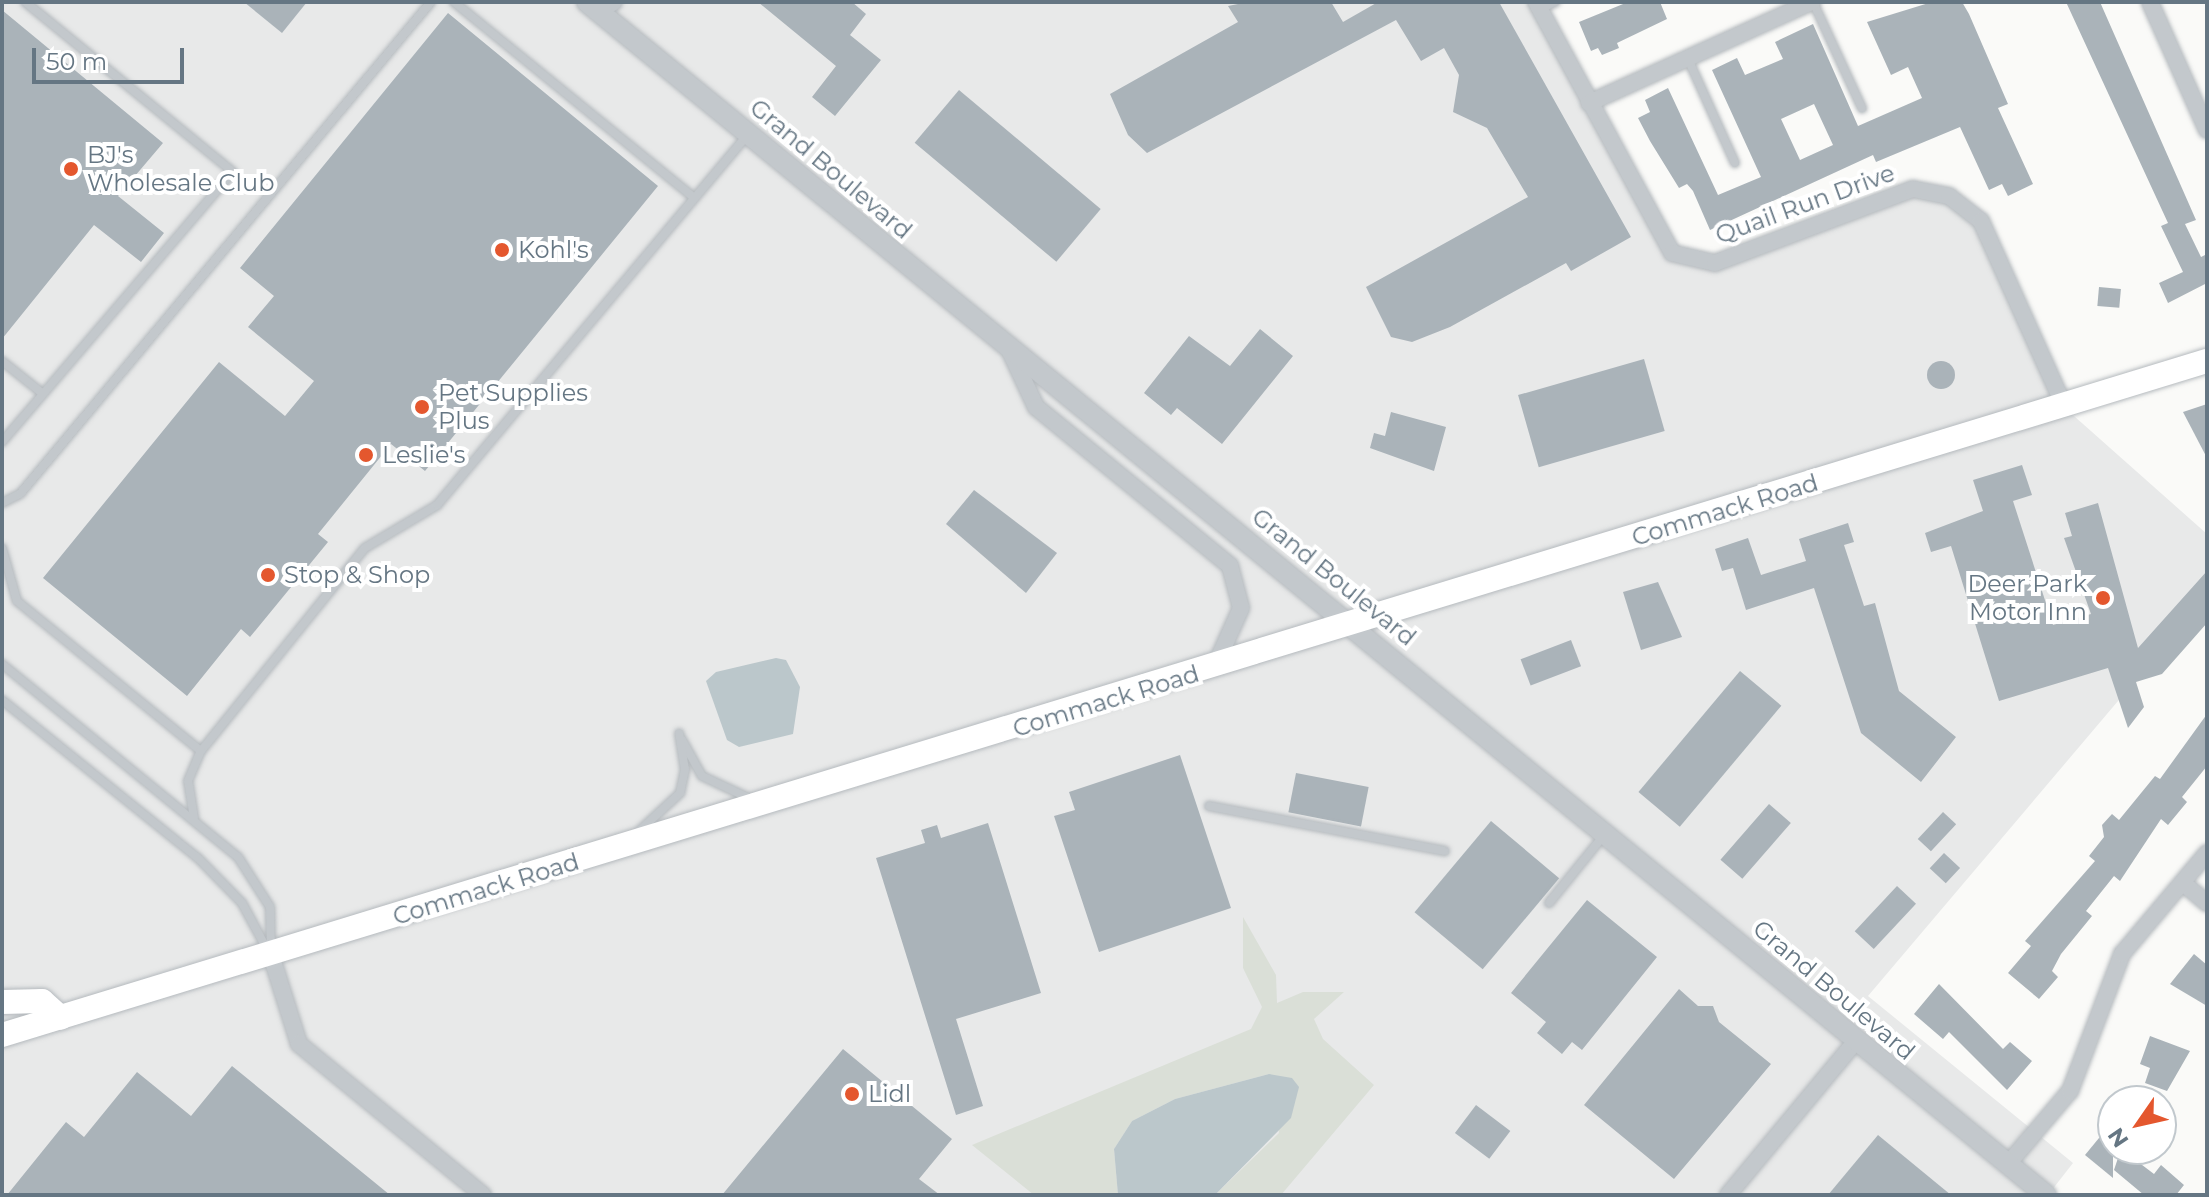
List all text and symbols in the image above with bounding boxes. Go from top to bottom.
scale bar [36,32,188,82]
text: 50 m [46,47,107,76]
street label: Grand Boulevard [744,93,918,245]
place label: BJ's Wholesale Club [87,141,274,197]
street label: Quail Run Drive [1712,158,1898,250]
marker: BJ's Wholesale Club [62,160,80,178]
place label: Kohl's [518,236,589,264]
marker: Kohl's [493,241,511,259]
place label: Pet Supplies Plus [438,379,588,435]
marker: Pet Supplies Plus [413,398,431,416]
place label: Leslie's [382,441,466,469]
marker: Leslie's [357,446,375,464]
street label: Commack Road [1628,468,1822,552]
street label: Grand Boulevard [1246,502,1422,652]
place label: Stop & Shop [284,561,430,589]
marker: Stop & Shop [259,566,277,584]
place label: Deer Park Motor Inn [1967,570,2087,626]
marker: Deer Park Motor Inn [2094,589,2112,607]
street label: Commack Road [1009,659,1203,743]
street label: Commack Road [389,847,583,931]
street label: Grand Boulevard [1747,914,1921,1066]
place label: Lidl [868,1080,911,1108]
marker: Lidl [843,1085,861,1103]
north arrow [2097,1085,2177,1165]
text: N [2102,1123,2135,1153]

